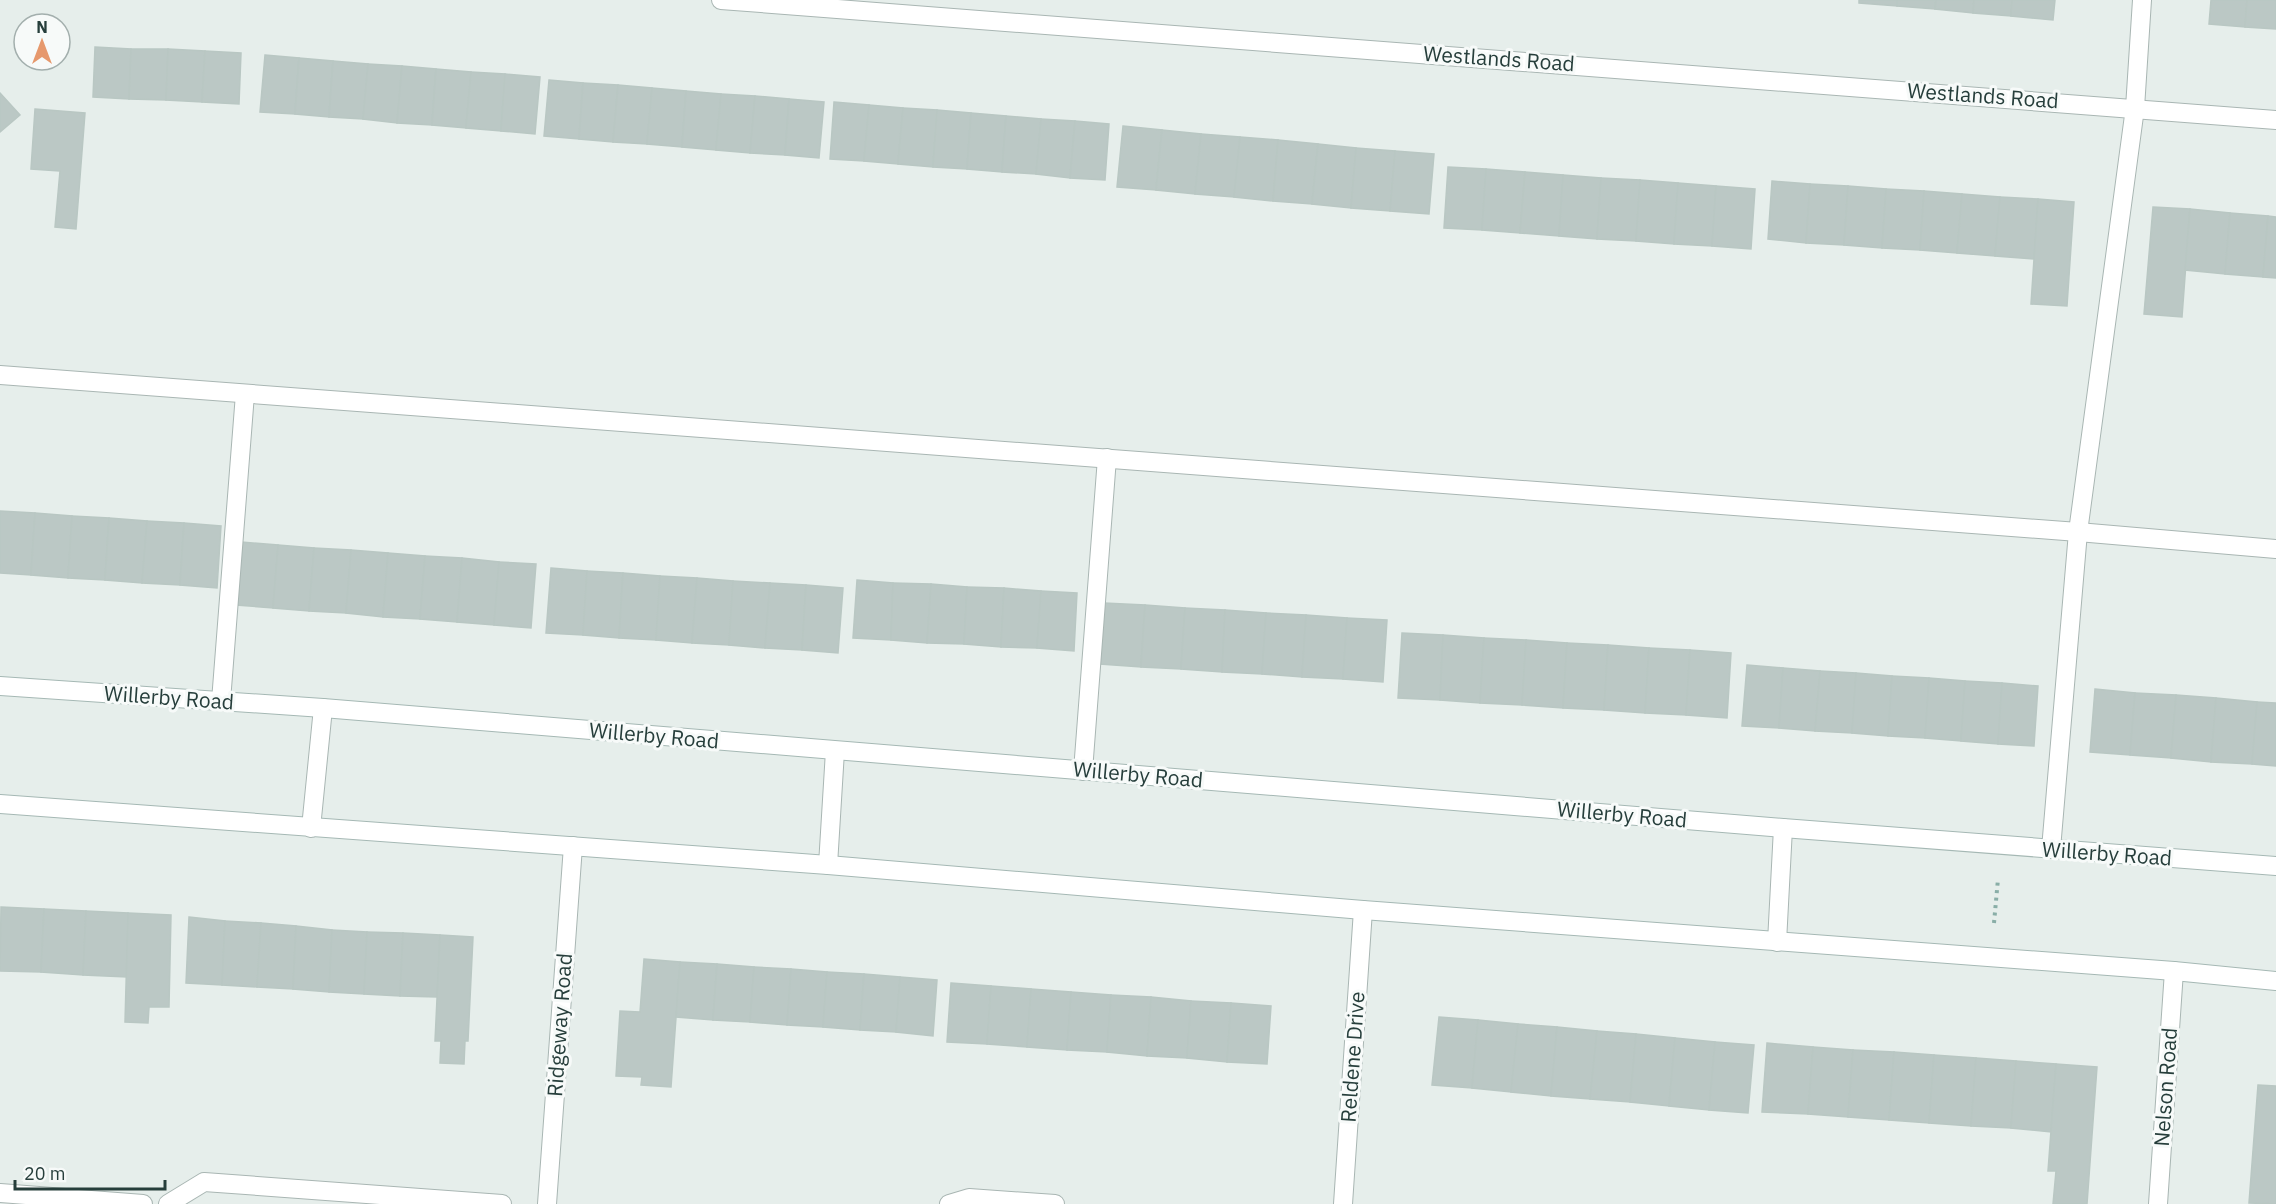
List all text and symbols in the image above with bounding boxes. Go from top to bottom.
north arrow [12,12,72,72]
text: N [36,17,48,37]
street label: Westlands Road [1422,39,1576,77]
street label: Westlands Road [1906,76,2060,114]
street label: Willerby Road [103,678,235,716]
street label: Willerby Road [588,715,720,755]
street label: Willerby Road [1072,754,1204,794]
street label: Willerby Road [1556,794,1688,834]
street label: Willerby Road [2041,834,2173,872]
street label: Ridgeway Road [540,952,578,1098]
street label: Reldene Drive [1333,990,1371,1123]
street label: Nelson Road [2147,1026,2183,1147]
scale bar [15,1153,165,1191]
text: 20 m [24,1162,66,1185]

